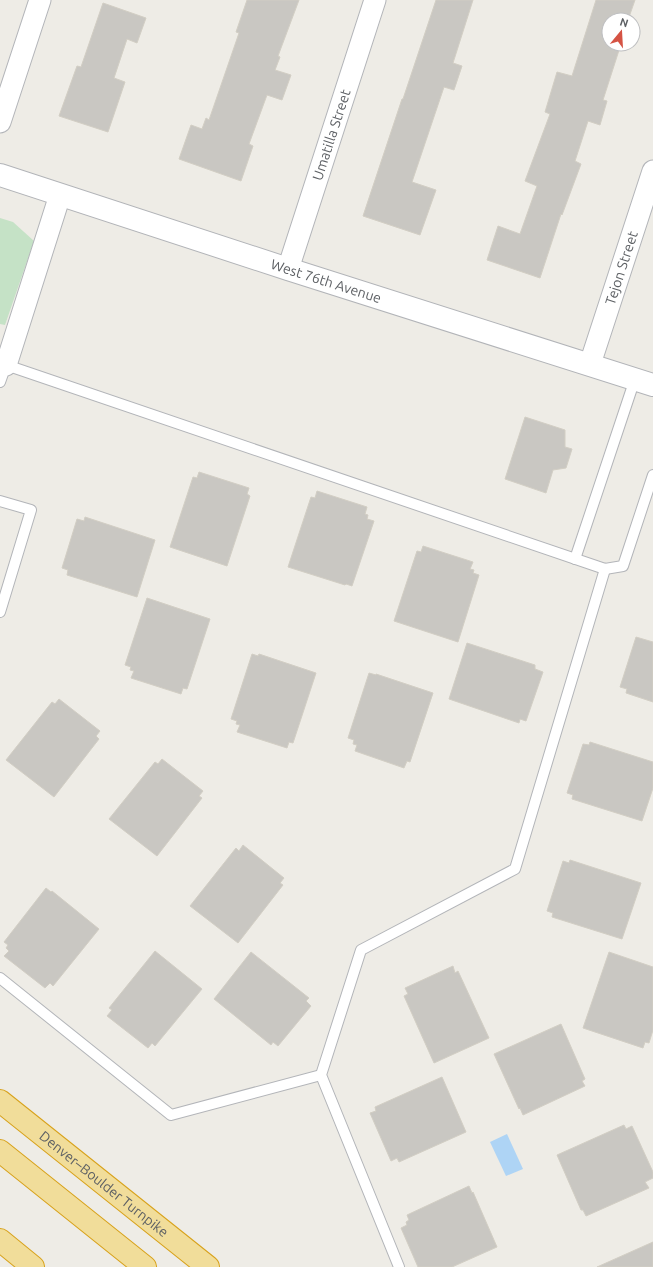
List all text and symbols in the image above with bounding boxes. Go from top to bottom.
north arrow [601,12,641,52]
text: N [618,16,630,29]
street label: Umatilla Street [309,87,354,182]
street label: Tejon Street [602,229,641,307]
street label: West 76th Avenue [269,256,383,306]
street label: Denver–Boulder Turnpike [36,1128,172,1240]

